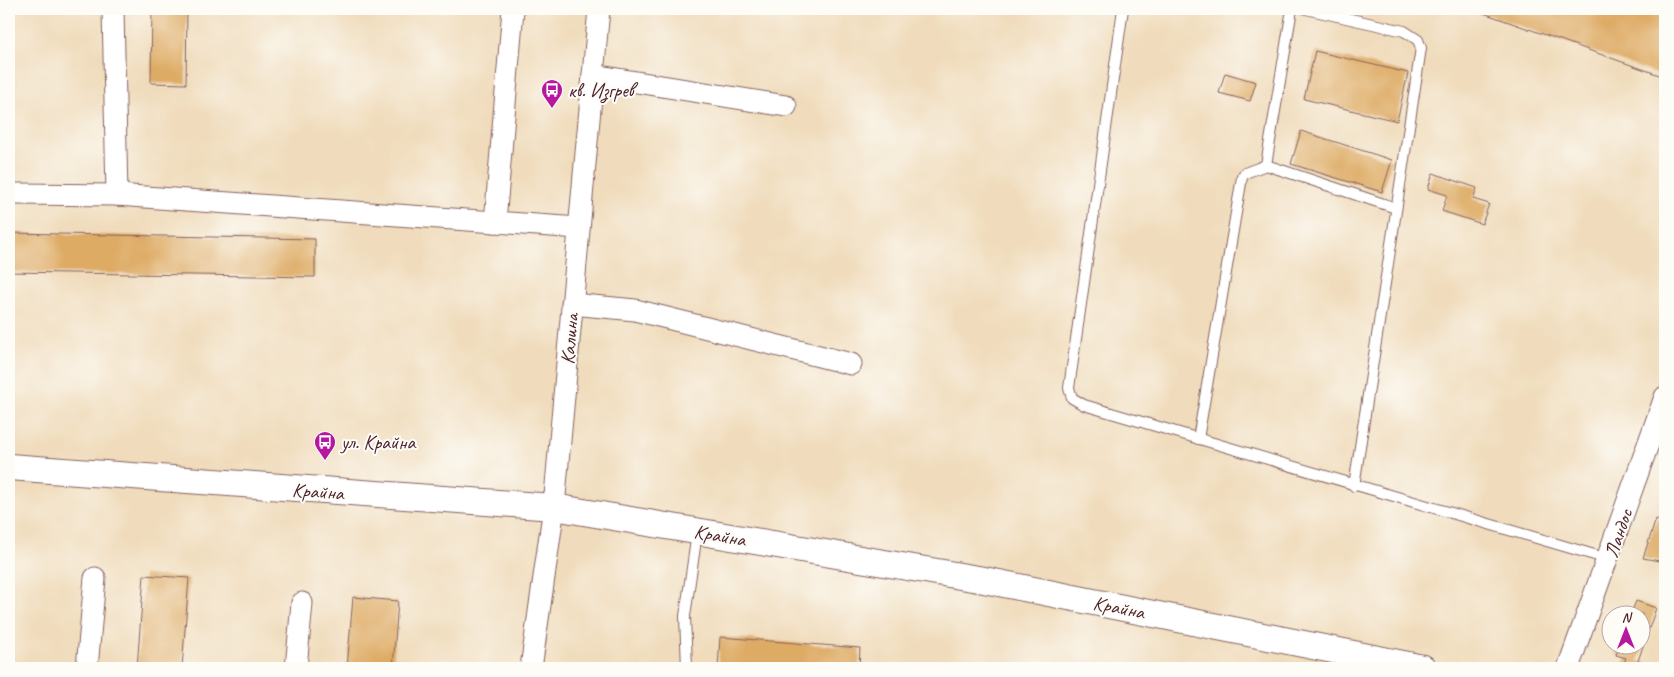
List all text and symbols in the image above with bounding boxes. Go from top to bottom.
bus stop icon: кв. Изгрев [540,78,564,109]
place label: кв. Изгрев [568,78,639,104]
street label: Калина [555,311,584,365]
bus stop icon: ул. Крайна [313,430,337,461]
place label: ул. Крайна [340,430,417,455]
street label: Крайна [291,477,346,506]
street label: Ландос [1599,505,1639,561]
street label: Крайна [692,519,749,553]
street label: Крайна [1091,590,1148,625]
north arrow [1602,604,1652,654]
text: N [1622,609,1633,626]

